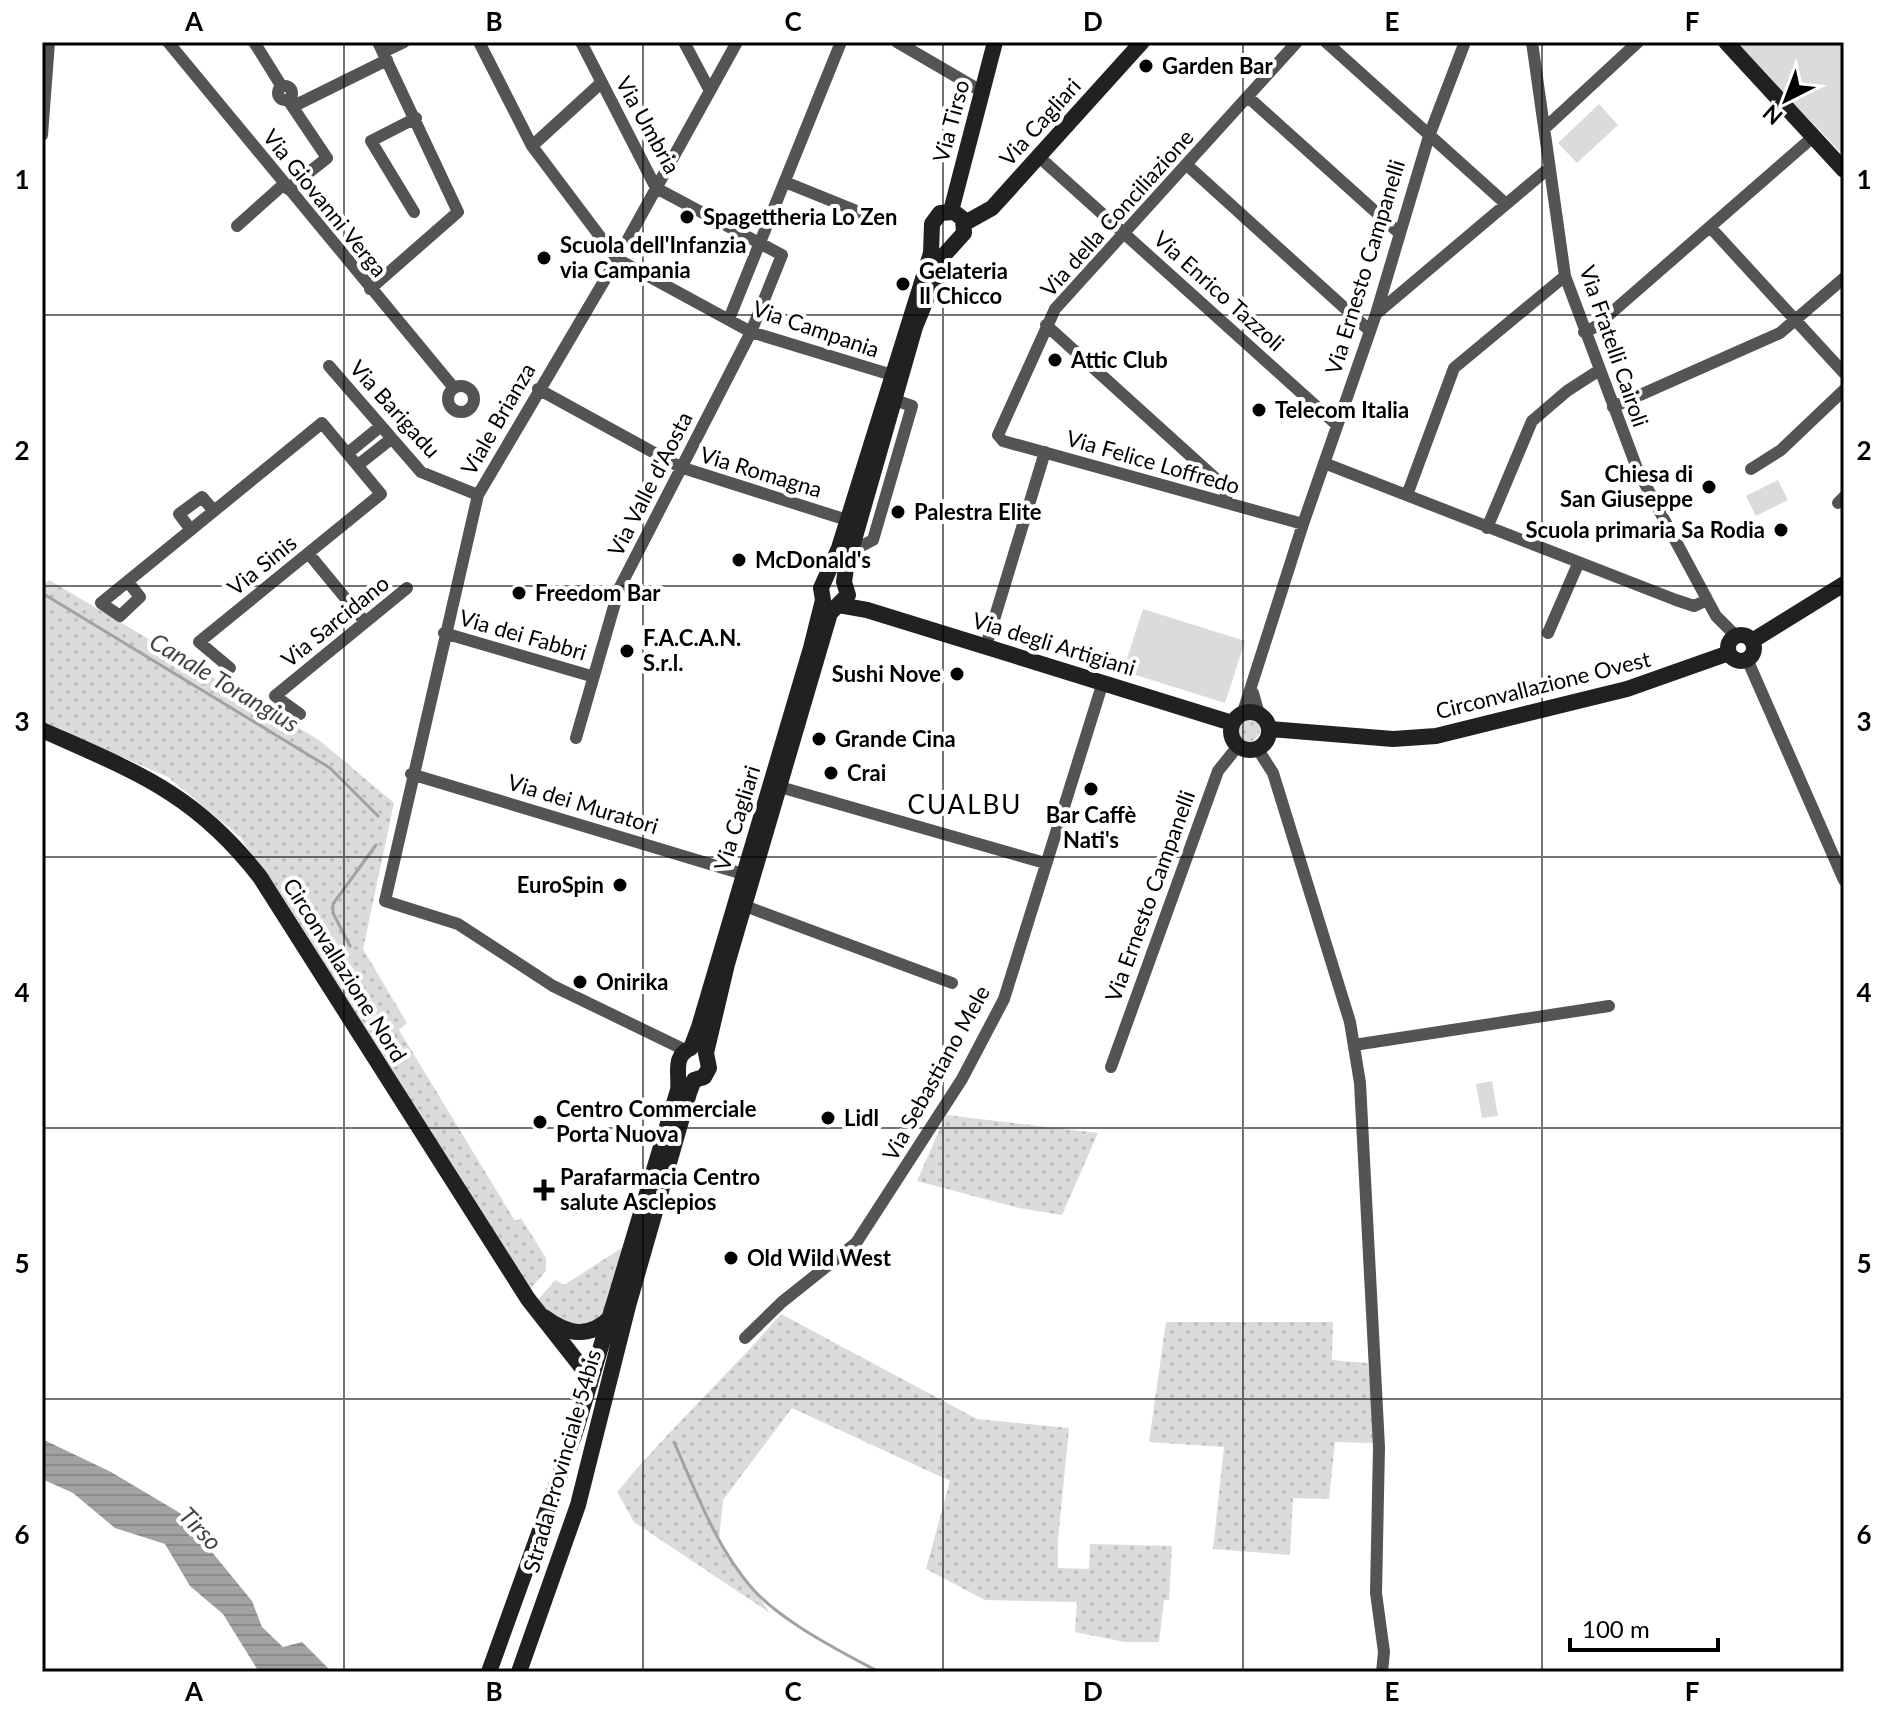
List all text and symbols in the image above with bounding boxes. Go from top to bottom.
text: A [184,5,204,37]
text: B [485,5,503,37]
text: C [784,5,802,37]
text: D [1083,5,1103,37]
text: E [1385,5,1399,37]
text: F [1685,5,1699,37]
place label: Garden Bar [1162,52,1273,79]
marker: Garden Bar [1137,57,1155,75]
north arrow [1746,60,1826,140]
street label: Via Umbria [611,71,686,178]
street label: Via Cagliari [993,72,1086,171]
street label: Via Tirso [927,77,974,165]
text: N [1757,100,1788,131]
street label: Via Giovanni Verga [258,124,393,282]
street label: Via della Conciliazione [1034,124,1199,302]
street label: Via Ernesto Campanelli [1319,156,1410,377]
text: 1 [14,163,30,195]
text: 1 [1856,163,1872,195]
place label: Spagettheria Lo Zen [703,203,897,230]
marker: Spagettheria Lo Zen [678,208,696,226]
street label: Via Enrico Tazzoli [1148,225,1290,356]
place label: Scuola dell'Infanzia via Campania [560,231,746,283]
marker: Scuola dell'Infanzia via Campania [535,249,553,267]
place label: Gelateria Il Chicco [919,257,1008,309]
street label: Via Fratelli Cairoli [1574,262,1655,430]
marker: Gelateria Il Chicco [894,275,912,293]
street label: Via Campania [749,294,883,363]
place label: Attic Club [1070,346,1168,373]
marker: Attic Club [1046,351,1064,369]
street label: Via Barigadu [345,354,446,463]
street label: Viale Brianza [455,358,540,480]
place label: Telecom Italia [1275,396,1409,423]
marker: Telecom Italia [1250,401,1268,419]
street label: Via Valle d'Aosta [601,407,698,561]
street label: Via Felice Loffredo [1063,424,1243,499]
text: 2 [14,434,30,466]
text: 2 [1856,434,1872,466]
street label: Via Romagna [697,440,825,503]
place label: Chiesa di San Giuseppe [1560,460,1693,512]
marker: Chiesa di San Giuseppe [1700,478,1718,496]
place label: Palestra Elite [914,498,1042,525]
marker: Palestra Elite [889,503,907,521]
place label: Scuola primaria Sa Rodia [1525,516,1765,543]
marker: Scuola primaria Sa Rodia [1772,521,1790,539]
street label: Via Sinis [222,529,302,601]
place label: McDonald's [755,546,871,573]
marker: McDonald's [730,551,748,569]
street label: Via Sarcidano [275,569,394,672]
place label: Freedom Bar [535,579,661,606]
marker: Freedom Bar [510,584,528,602]
street label: Via dei Fabbri [456,603,590,666]
street label: Via degli Artigiani [969,606,1139,681]
place label: F.A.C.A.N. S.r.l. [643,624,741,676]
water label: Canale Torangius [145,626,305,738]
marker: F.A.C.A.N. S.r.l. [618,642,636,660]
street label: Circonvallazione Ovest [1433,645,1653,724]
place label: Sushi Nove [832,660,941,687]
marker: Sushi Nove [948,665,966,683]
text: 3 [14,705,30,737]
text: 3 [1856,705,1872,737]
place label: Grande Cina [835,725,956,752]
marker: Grande Cina [810,730,828,748]
place label: Crai [847,759,886,786]
street label: Via Cagliari [708,762,765,874]
marker: Crai [822,764,840,782]
street label: Via dei Muratori [504,768,662,839]
marker: Bar Caffè Nati's [1082,780,1100,798]
street label: Via Ernesto Campanelli [1099,786,1200,1005]
district label: CUALBU [908,788,1022,820]
place label: Bar Caffè Nati's [1046,801,1137,853]
place label: EuroSpin [517,871,604,898]
street label: Circonvallazione Nord [278,873,413,1067]
marker: EuroSpin [611,876,629,894]
place label: Onirika [596,968,668,995]
marker: Onirika [571,973,589,991]
text: 4 [14,976,30,1008]
text: 4 [1856,976,1872,1008]
street label: Via Sebastiano Mele [876,980,995,1165]
place label: Centro Commerciale Porta Nuova [556,1095,757,1147]
place label: Lidl [844,1104,879,1131]
marker: Lidl [819,1109,837,1127]
marker: Centro Commerciale Porta Nuova [531,1113,549,1131]
place label: Parafarmacia Centro salute Asclepios [560,1163,760,1215]
marker: Parafarmacia Centro salute Asclepios [535,1181,553,1199]
place label: Old Wild West [747,1244,892,1271]
text: 5 [14,1247,30,1279]
text: 5 [1856,1247,1872,1279]
marker: Old Wild West [722,1249,740,1267]
street label: Strada Provinciale 54bis [517,1346,606,1575]
water label: Tirso [174,1500,228,1556]
text: 6 [14,1518,30,1550]
text: 6 [1856,1518,1872,1550]
scale bar [1570,1602,1718,1652]
text: 100 m [1582,1614,1650,1643]
text: A [184,1675,204,1707]
text: B [485,1675,503,1707]
text: C [784,1675,802,1707]
text: D [1083,1675,1103,1707]
text: E [1385,1675,1399,1707]
text: F [1685,1675,1699,1707]

